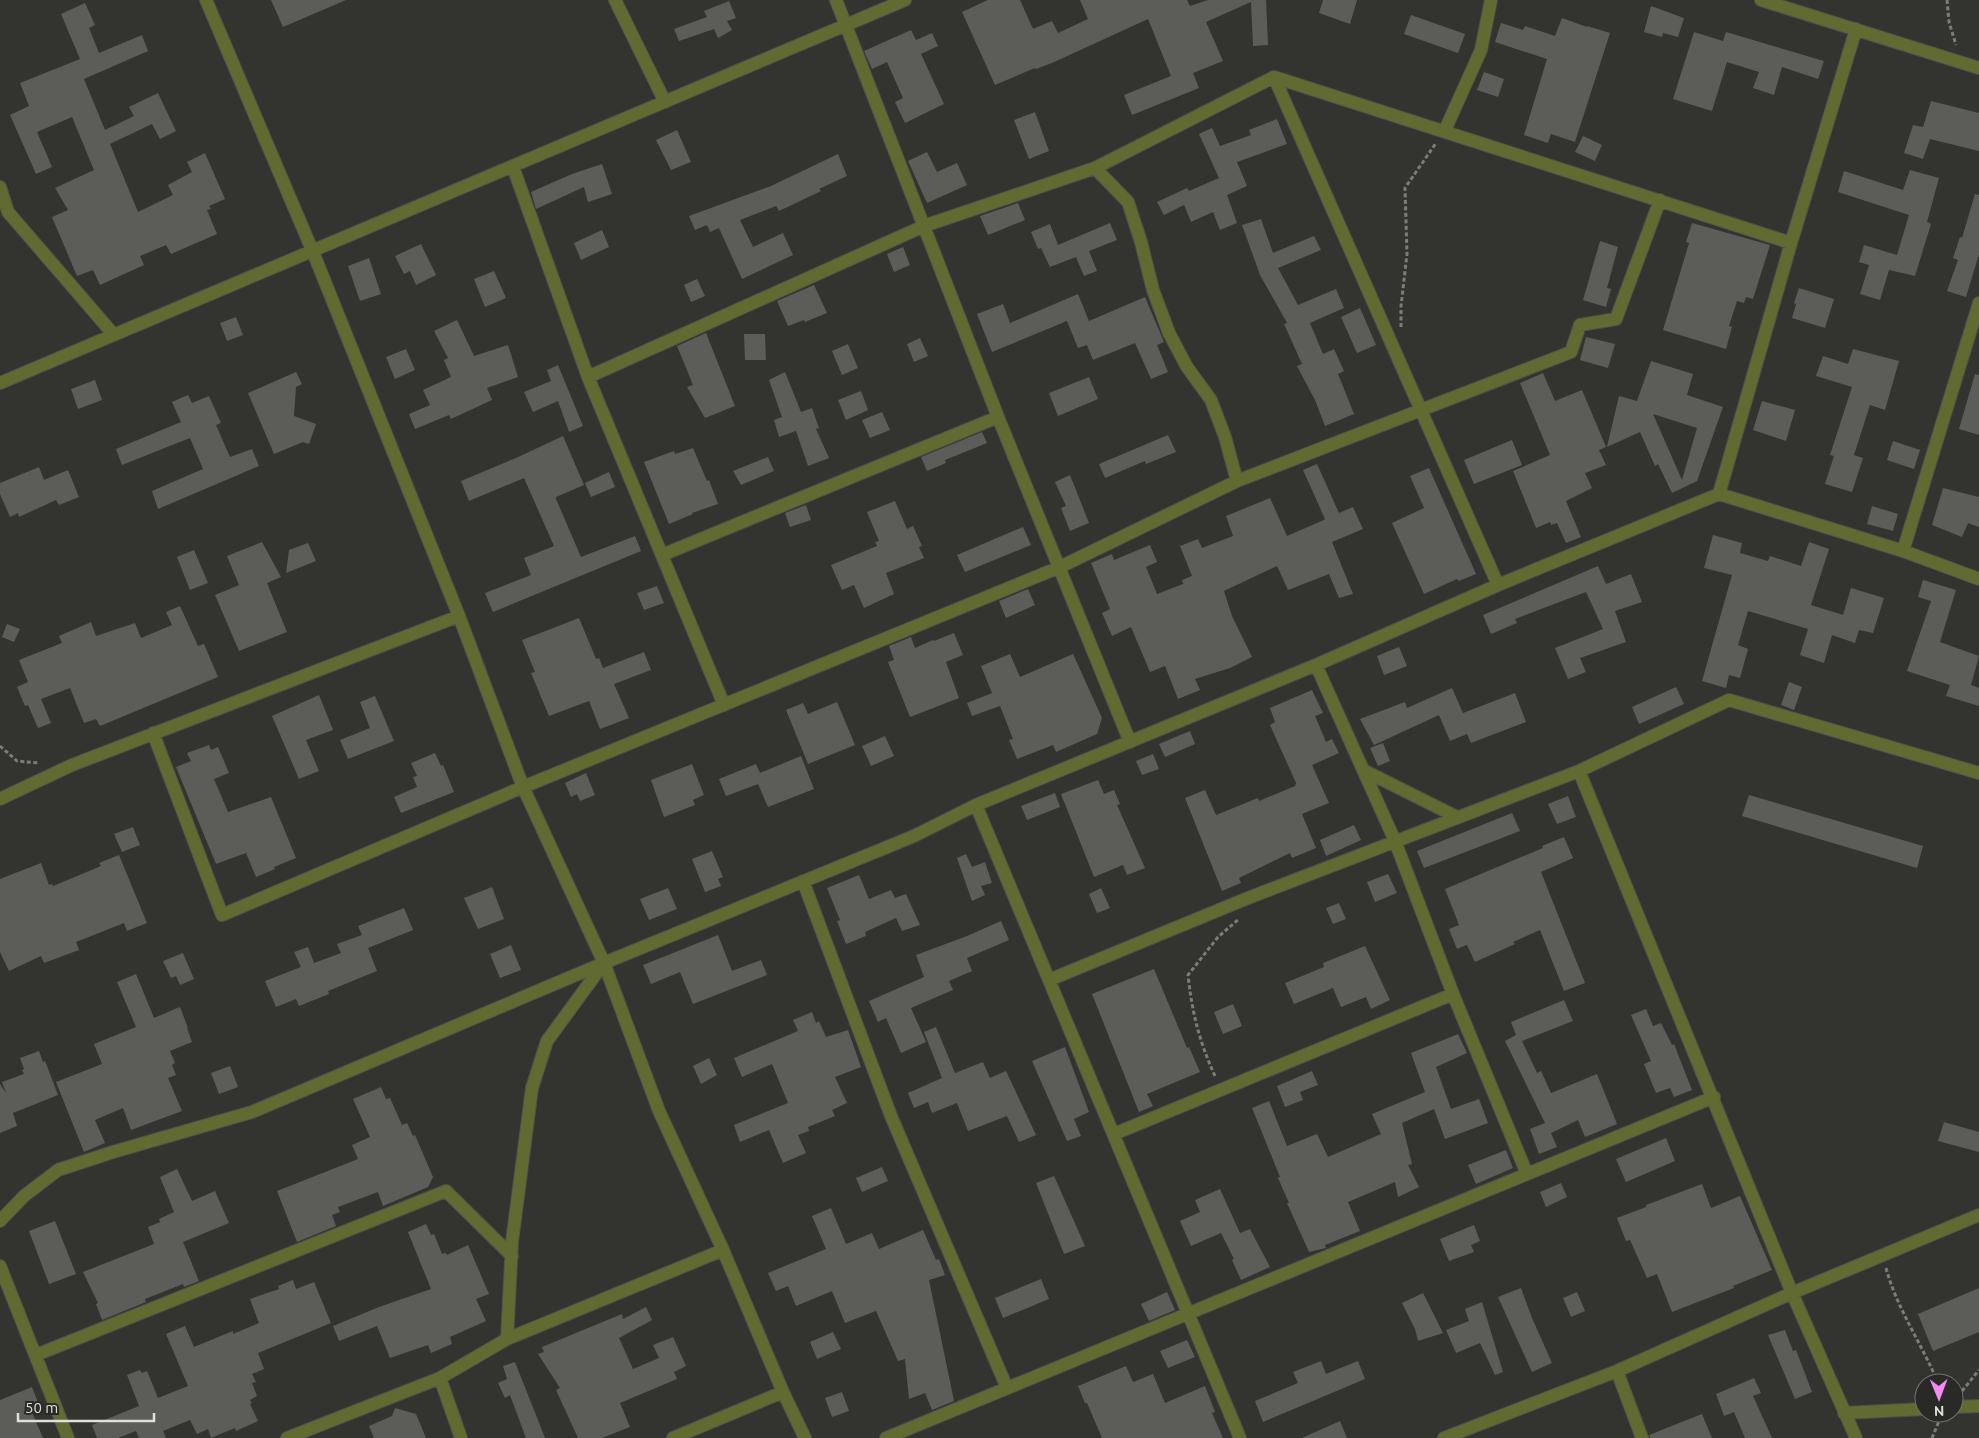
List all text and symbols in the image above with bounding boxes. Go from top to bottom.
north arrow [1914,1373,1964,1423]
scale bar [18,1390,154,1422]
text: 50 m [25,1399,58,1416]
text: N [1934,1403,1945,1419]

